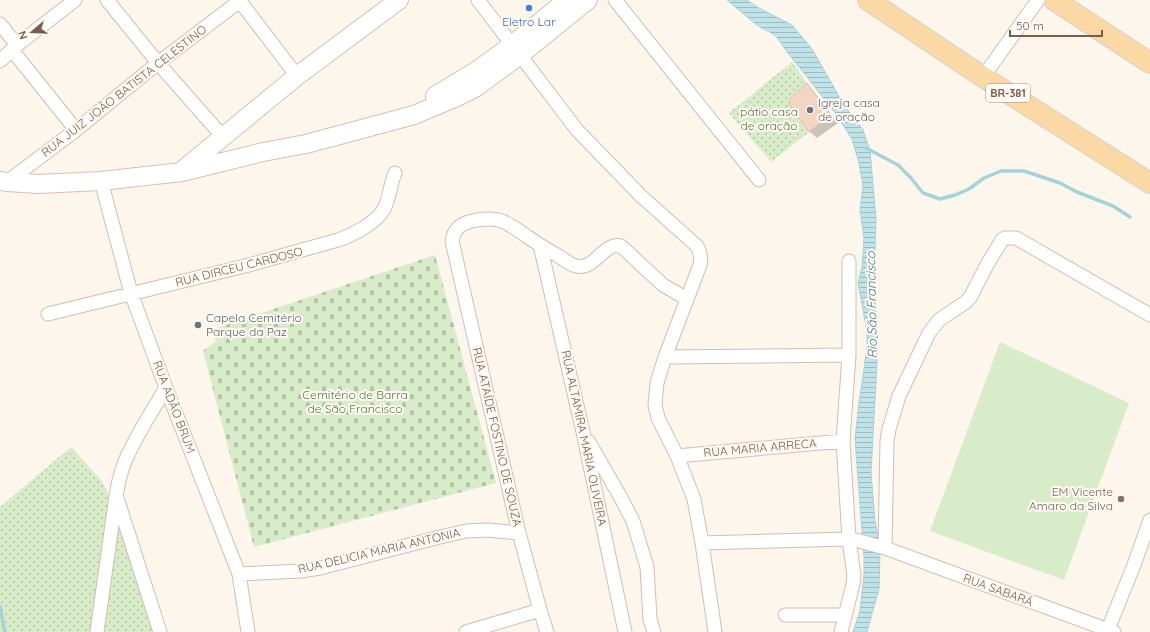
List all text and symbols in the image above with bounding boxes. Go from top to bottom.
marker: Eletro Lar [524,3,534,13]
north arrow [12,12,52,52]
scale bar [1010,12,1102,38]
place label: Eletro Lar [502,14,556,29]
text: 50 m [1016,18,1044,33]
street label: RUA JUIZ JOÃO BATISTA CELESTINO [38,21,209,160]
text: N [15,29,30,41]
road number: BR-381 [986,84,1030,102]
place label: Igreja casa de oração [818,95,880,124]
park label: pátio casa de oração [740,104,798,133]
marker: Igreja casa de oração [805,105,815,115]
street label: RUA DIRCEU CARDOSO [174,243,304,290]
water label: Rio São Francisco [862,250,880,359]
place label: Capela Cemitério Parque da Paz [206,310,302,339]
marker: Capela Cemitério Parque da Paz [193,320,203,330]
street label: RUA ATAÍDE FOSTINO DE SOUZA [470,346,525,528]
street label: RUA ALTAMIRA MARIA OLIVEIRA [559,349,611,527]
street label: RUA ADÃO BRUM [150,358,199,455]
park label: Cemitério de Barra de São Francisco [302,387,408,416]
street label: RUA MARIA ARRECA [703,435,817,460]
place label: EM Vicente Amaro da Silva [1029,484,1113,513]
marker: EM Vicente Amaro da Silva [1116,494,1126,504]
street label: RUA DELICIA MARIA ANTONIA [296,524,462,577]
street label: RUA SABARÁ [961,570,1035,609]

